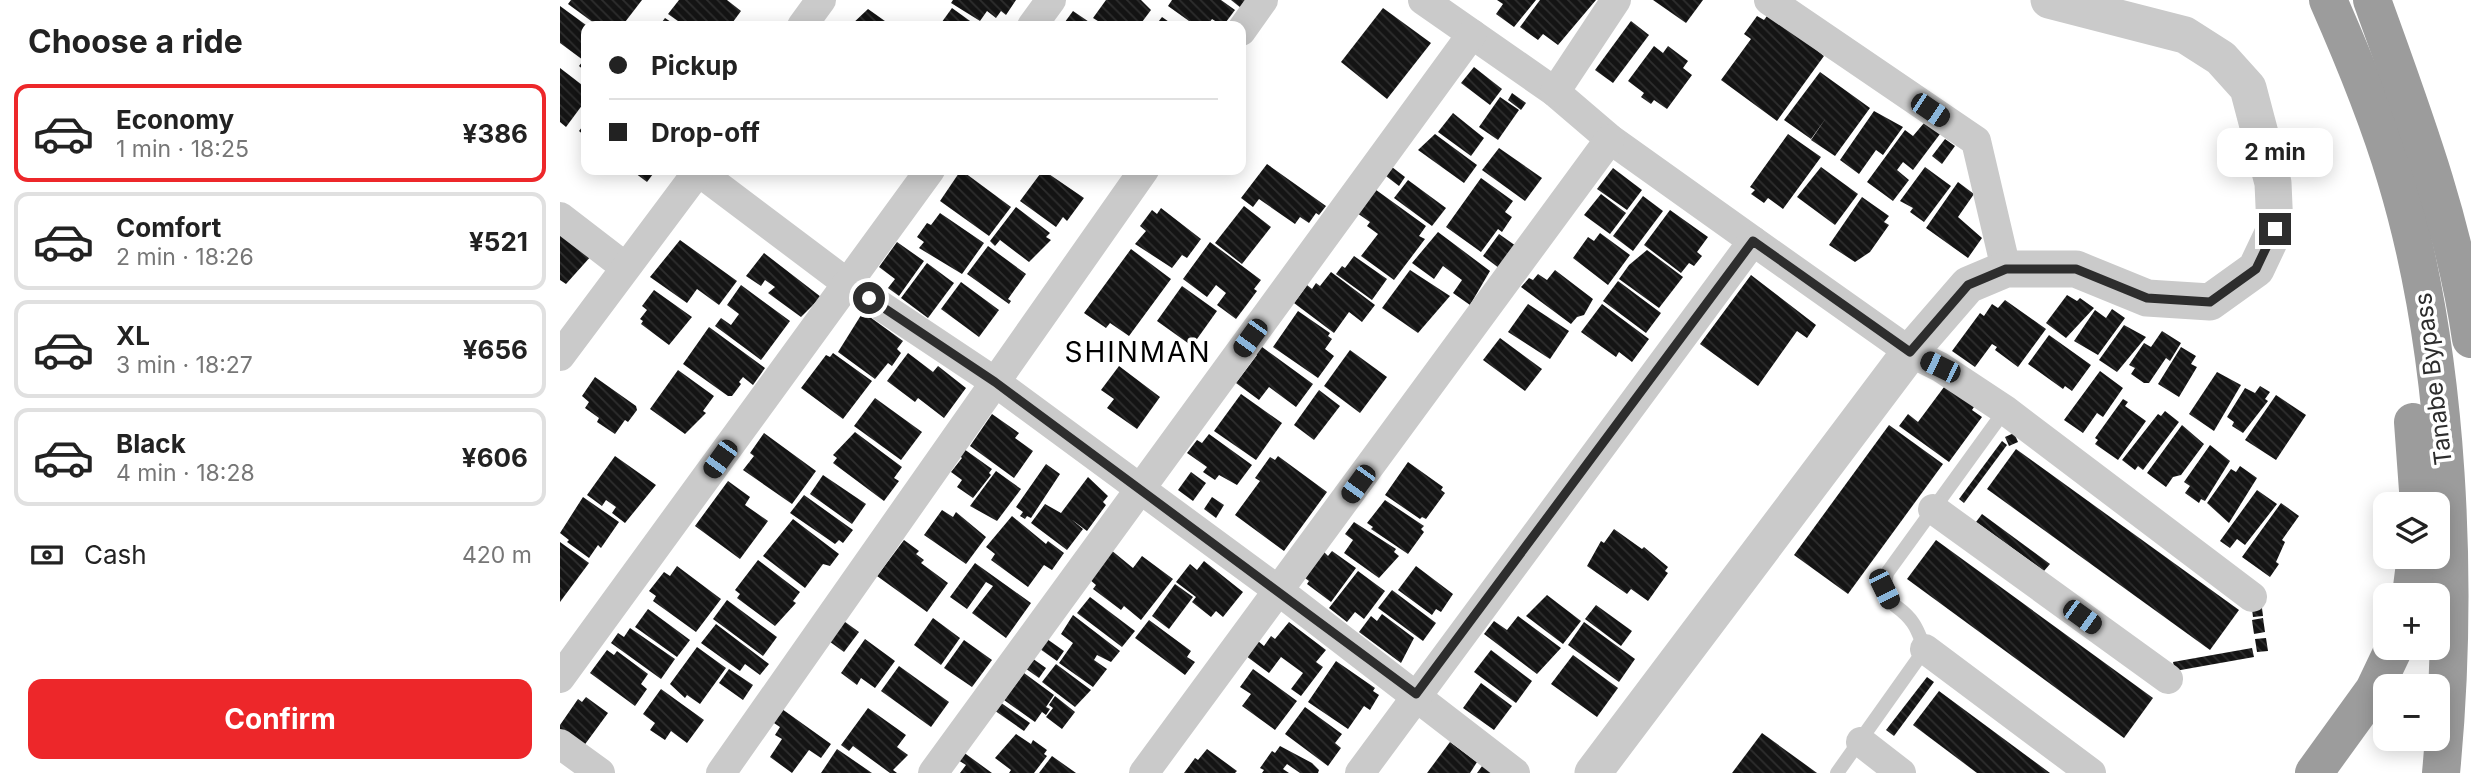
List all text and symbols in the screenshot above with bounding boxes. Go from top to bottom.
text: Choose a ride [28,22,243,61]
text: Pickup [651,50,738,81]
car [1907,90,1954,130]
icon: car [32,102,95,165]
text: Economy [116,104,234,135]
text: Drop-off [651,117,760,148]
text: ¥386 [463,118,528,149]
callout: 2 min [2217,128,2333,176]
text: 1 min · 18:25 [116,135,249,163]
text: 2 min [2244,138,2306,166]
icon: car [32,210,95,273]
text: Comfort [116,212,221,243]
route end [2259,213,2291,245]
text: ¥521 [469,226,528,257]
text: 2 min · 18:26 [116,243,254,271]
route start [853,282,885,314]
street label: Tanabe Bypass [2408,291,2458,467]
car [1230,315,1271,361]
icon: car [32,318,95,381]
text: XL [116,320,150,351]
text: ¥656 [463,334,528,365]
district label: SHINMAN [1064,335,1212,369]
car [1917,348,1964,386]
text: 3 min · 18:27 [116,351,253,379]
icon: car [32,426,95,489]
text: Black [116,428,186,459]
car [700,436,741,482]
text: ¥606 [462,442,528,473]
text: 4 min · 18:28 [116,459,255,487]
car [1338,461,1379,507]
map controls [2373,492,2450,751]
button: layers [2373,492,2450,569]
icon: cash [28,536,66,574]
text: Cash [84,539,147,570]
text: 420 m [462,541,532,569]
car [1866,566,1903,612]
button: + [2373,583,2450,660]
car [2059,596,2106,638]
button: − [2373,674,2450,751]
button: Confirm [28,679,532,759]

